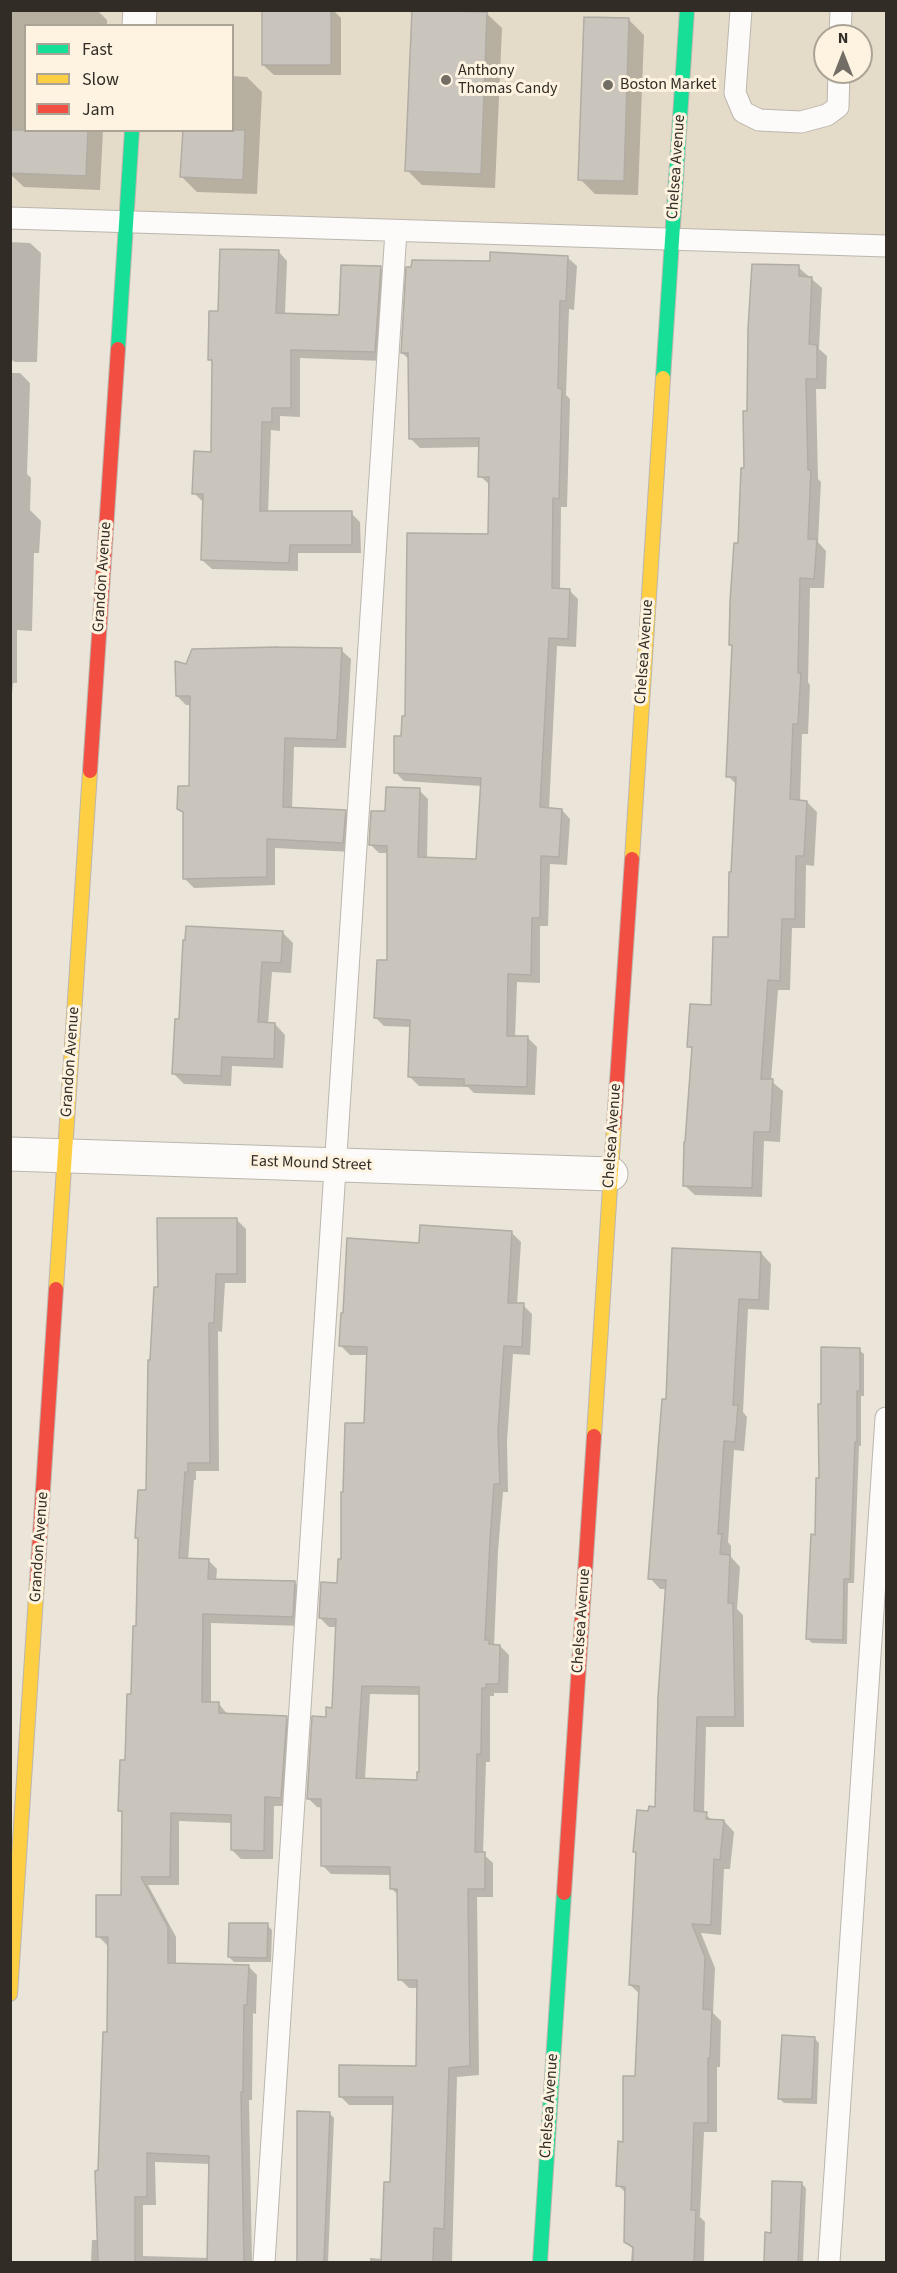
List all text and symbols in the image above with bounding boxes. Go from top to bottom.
legend [24,24,234,132]
north arrow [813,24,873,84]
text: N [838,27,848,49]
text: Fast [82,37,113,62]
place label: Anthony Thomas Candy [458,61,557,99]
text: Slow [82,67,119,92]
marker: Anthony Thomas Candy [439,73,453,87]
place label: Boston Market [620,75,716,95]
marker: Boston Market [601,78,615,92]
text: Jam [82,97,115,122]
street label: Chelsea Avenue [664,114,690,220]
street label: Grandon Avenue [90,521,116,633]
street label: Chelsea Avenue [632,599,658,705]
street label: Grandon Avenue [58,1006,84,1118]
street label: Chelsea Avenue [600,1083,626,1189]
street label: East Mound Street [250,1152,372,1176]
street label: Grandon Avenue [27,1491,53,1603]
street label: Chelsea Avenue [569,1568,595,1674]
street label: Chelsea Avenue [537,2053,563,2159]

